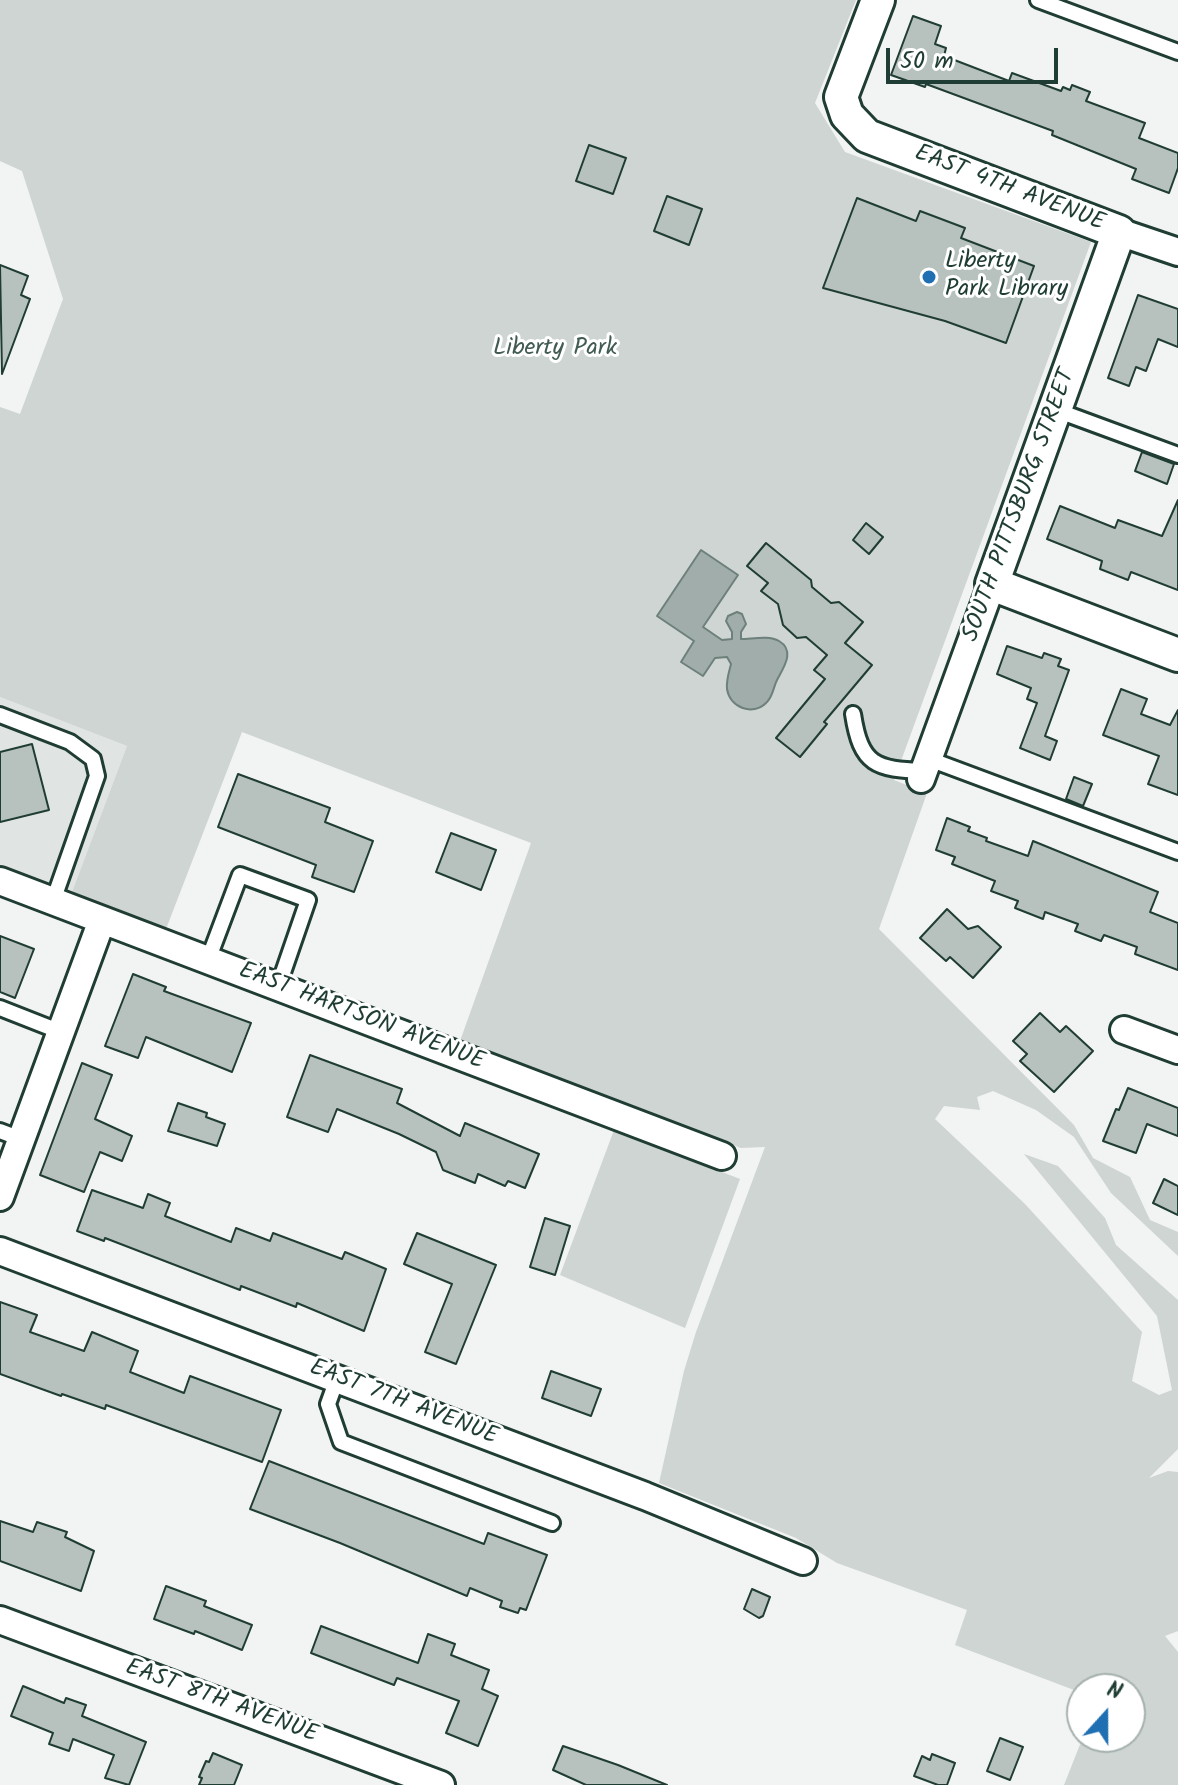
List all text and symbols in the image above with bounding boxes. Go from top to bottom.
scale bar [890,32,1062,82]
text: 50 m [900,42,954,81]
street label: EAST 4TH AVENUE [910,140,1108,240]
place label: Liberty Park Library [945,249,1068,305]
marker: Liberty Park Library [920,268,938,286]
park label: Liberty Park [493,336,617,364]
street label: SOUTH PITTSBURG STREET [958,366,1084,646]
street label: EAST HARTSON AVENUE [234,958,488,1078]
street label: EAST 7TH AVENUE [305,1355,501,1453]
street label: EAST 8TH AVENUE [121,1655,321,1751]
north arrow [1066,1673,1146,1753]
text: N [1101,1673,1127,1711]

